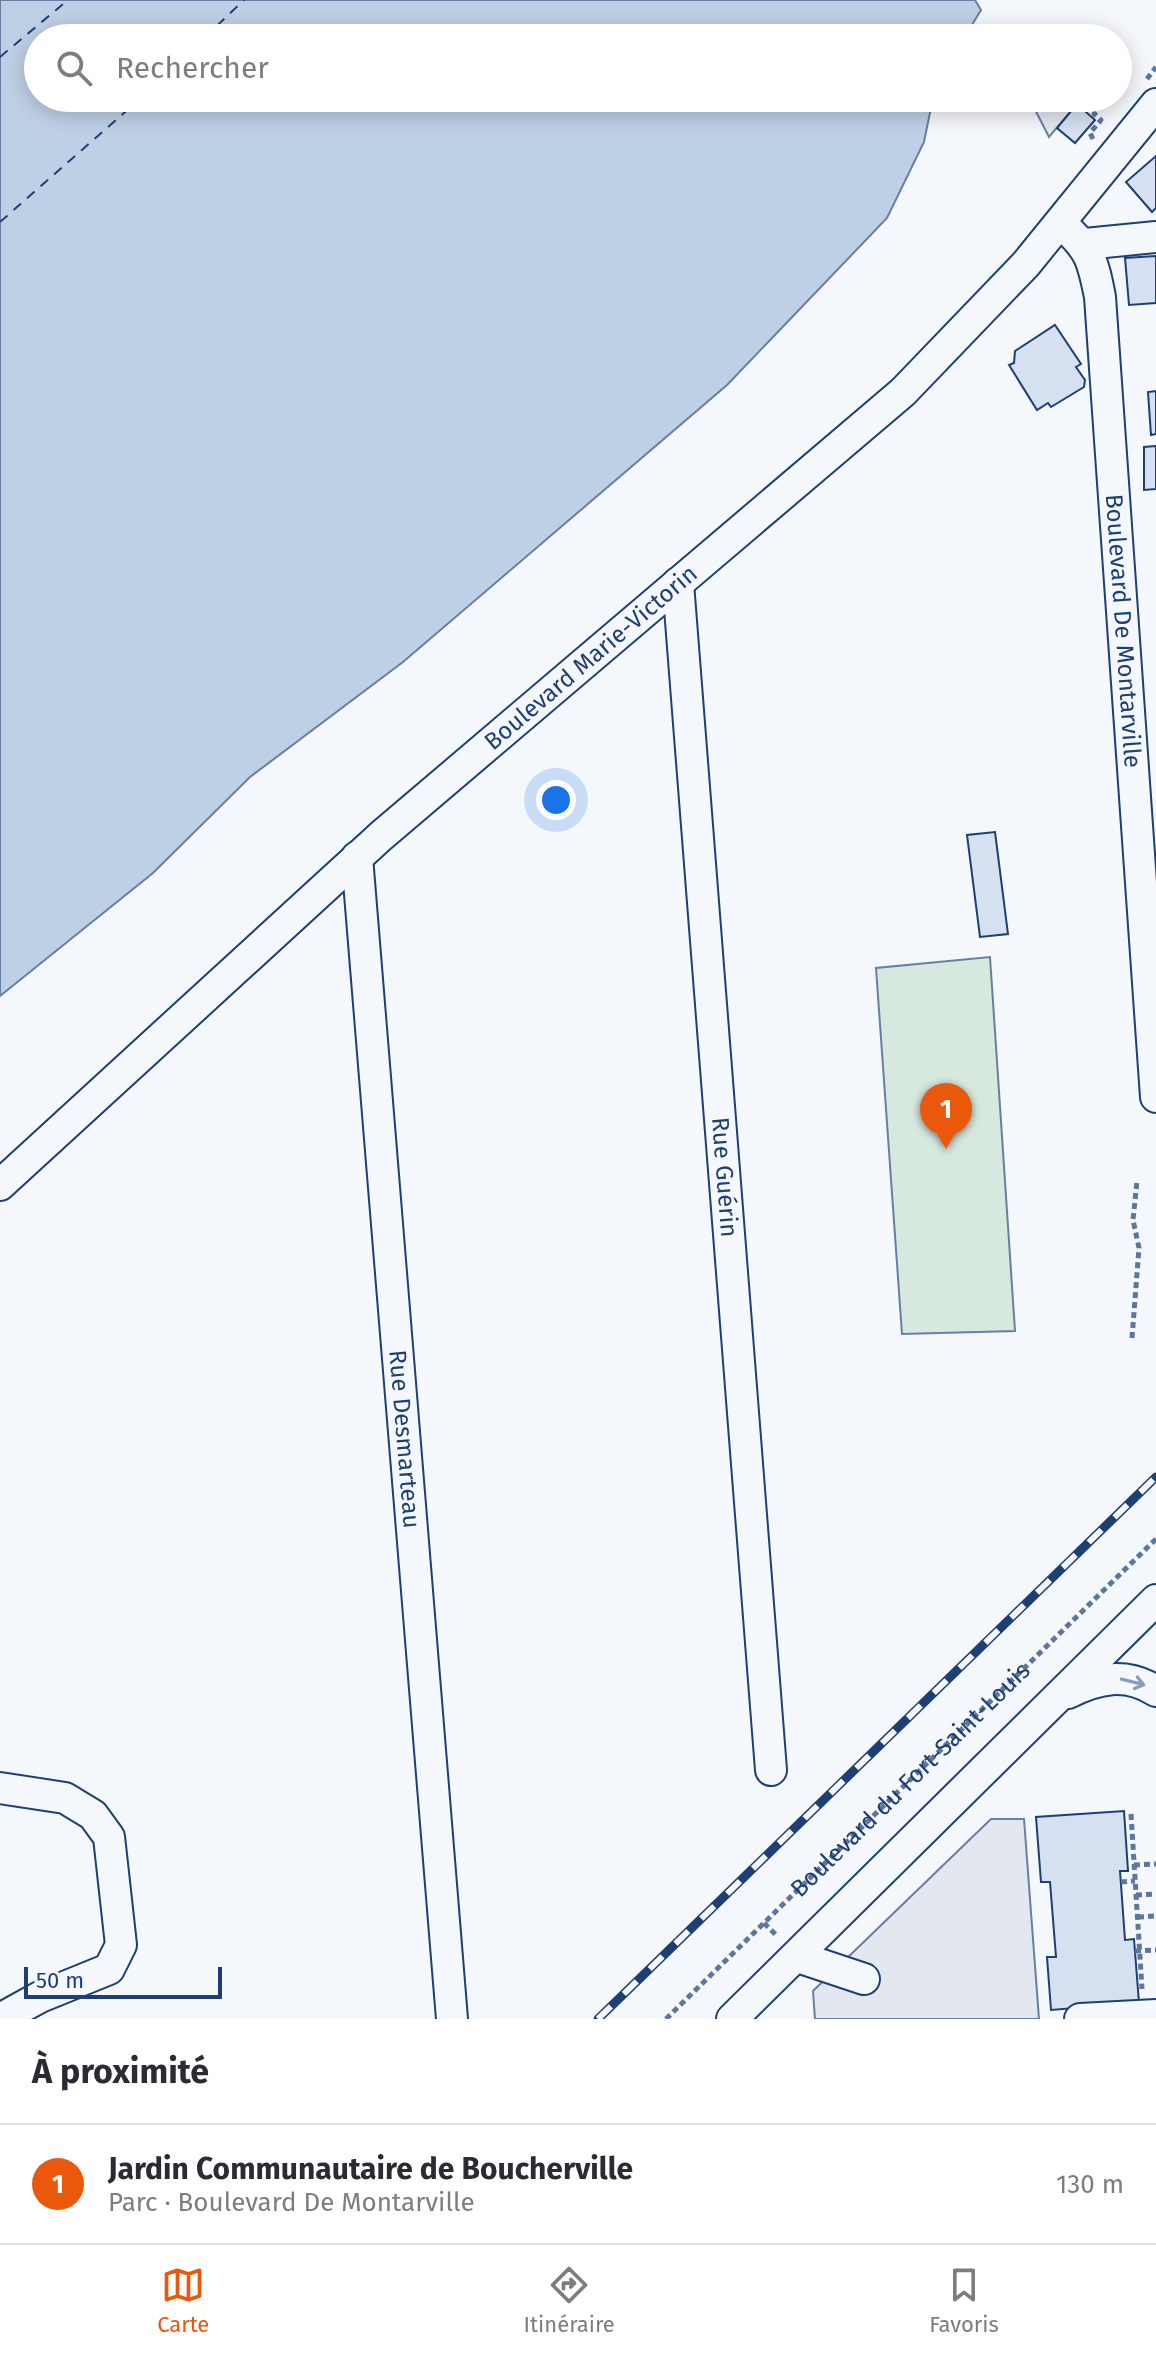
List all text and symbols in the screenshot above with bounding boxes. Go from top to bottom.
search box [24,24,1132,112]
icon: search [52,46,96,90]
text: Rechercher [116,50,269,86]
street label: Boulevard De Montarville [1100,493,1147,769]
street label: Boulevard Marie-Victorin [479,559,703,756]
your location [536,780,576,820]
pin: 1 [920,1083,972,1149]
street label: Rue Guérin [706,1116,743,1238]
street label: Rue Desmarteau [383,1349,426,1529]
street label: Boulevard du Fort-Saint-Louis [785,1657,1036,1903]
one-way arrow [1119,1675,1145,1690]
scale bar [24,1963,222,1999]
text: 50 m [36,1967,84,1994]
text: À proximité [32,2051,209,2092]
text: Jardin Communautaire de Boucherville [108,2151,633,2187]
text: 1 [52,2169,64,2200]
text: 130 m [1056,2169,1124,2200]
text: Parc · Boulevard De Montarville [108,2187,475,2218]
tab: Carte [157,2263,209,2338]
tab: Itinéraire [524,2263,615,2338]
tab: Favoris [929,2263,999,2338]

